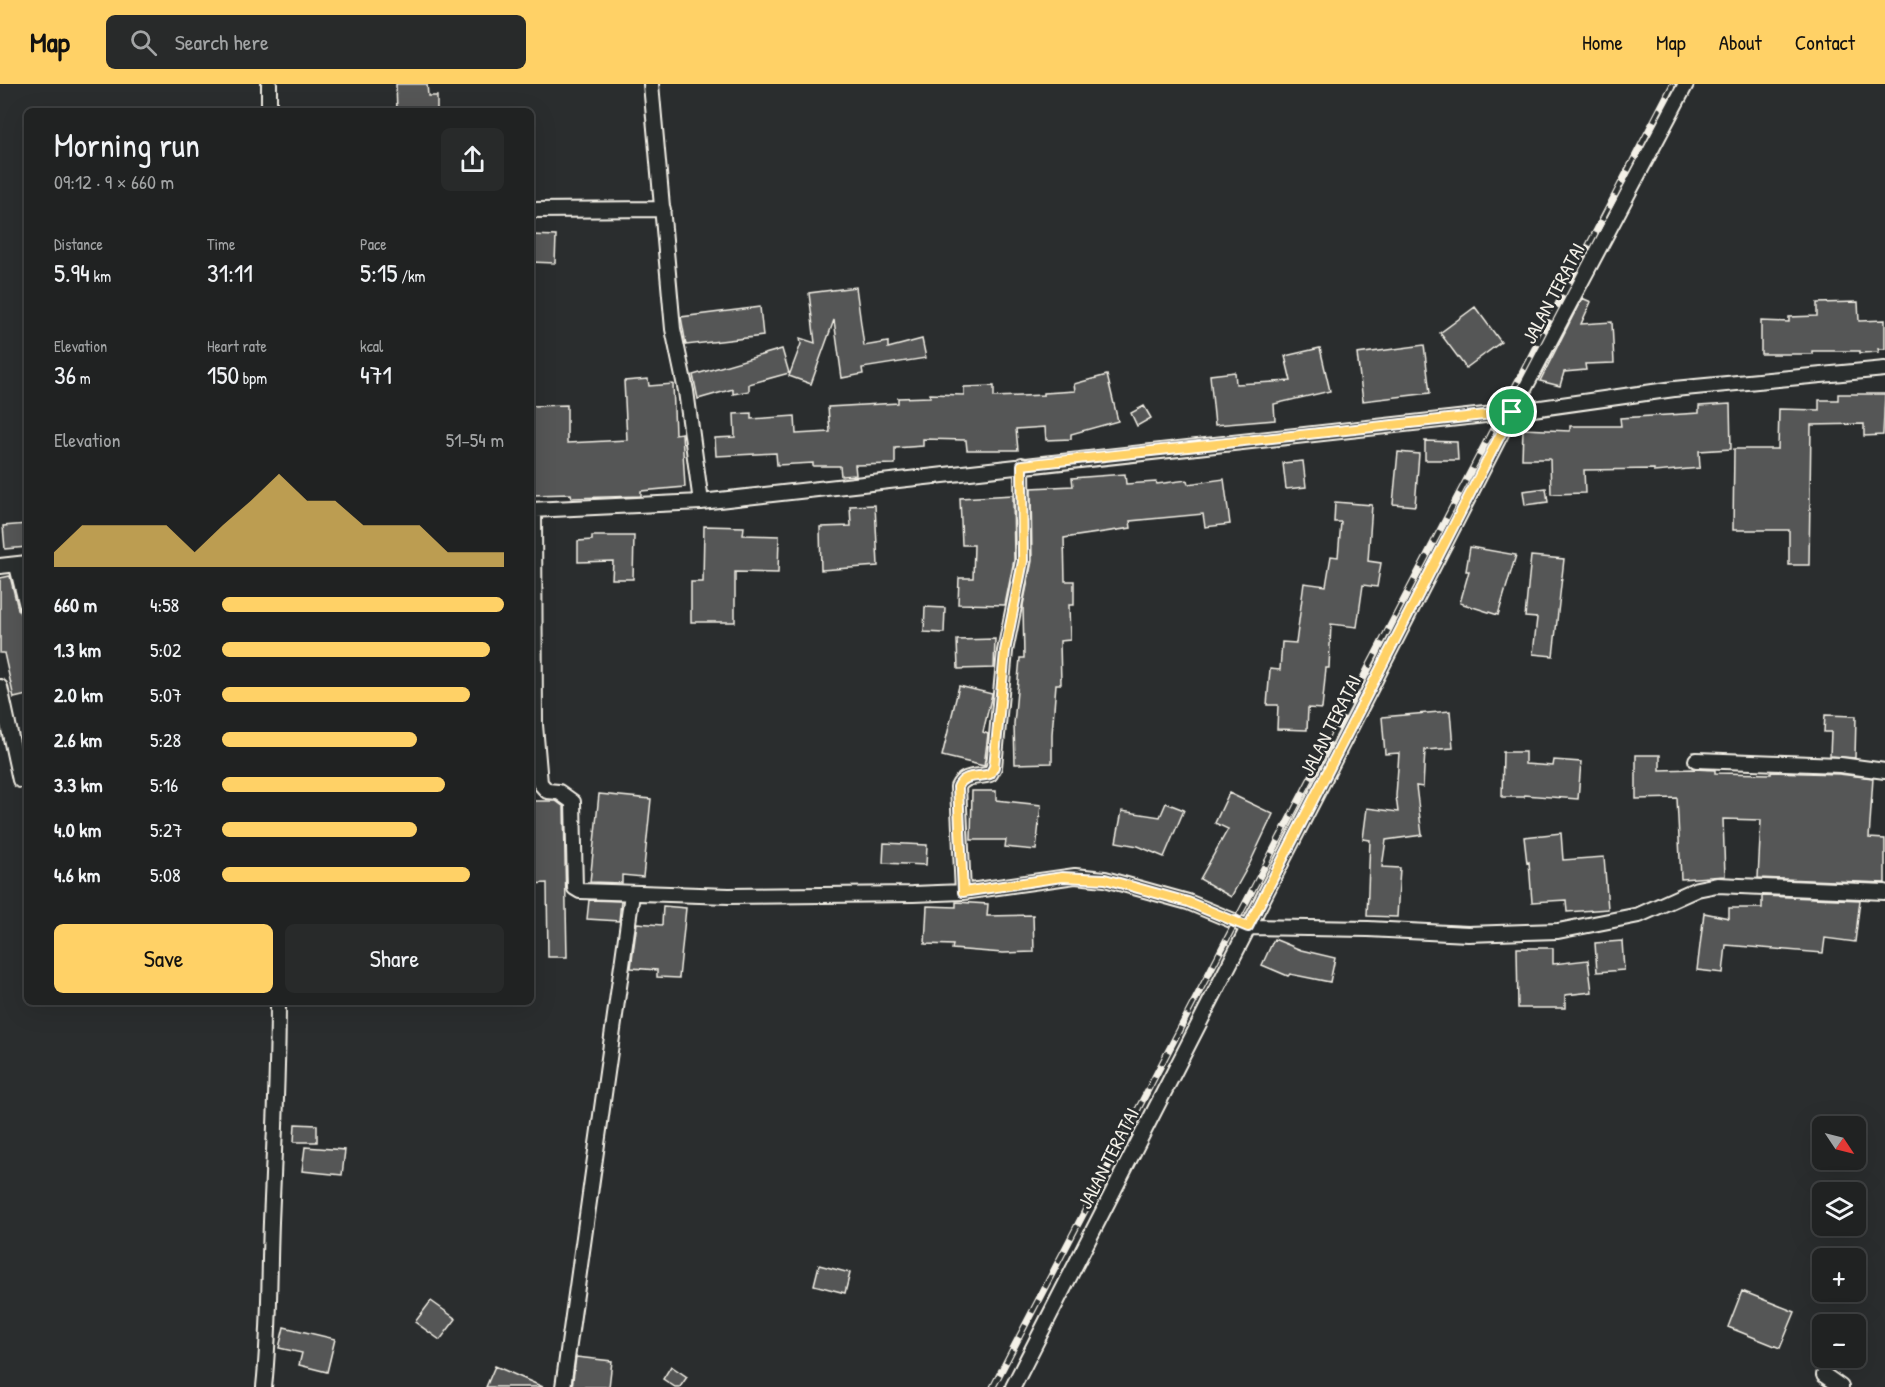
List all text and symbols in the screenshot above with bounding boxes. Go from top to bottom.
search box [106,15,526,69]
text: Map [30,23,70,61]
icon: search [127,26,160,59]
text: Search here [175,27,269,57]
text: Home [1582,28,1623,57]
text: Map [1656,28,1686,57]
text: About [1719,28,1762,57]
text: Contact [1795,28,1855,57]
text: Morning run [54,123,200,167]
button: share [441,128,504,191]
text: 09:12 · 9 × 660 m [54,168,174,195]
text: Distance [54,233,103,255]
text: Time [207,233,235,255]
text: Pace [360,233,387,255]
street label: JALAN TERATAI [1515,238,1591,348]
text: 5.94 [54,255,90,290]
text: 31:11 [207,255,253,290]
text: 5:15 [360,255,397,290]
text: km [90,265,111,287]
text: /km [397,265,425,287]
text: Elevation [54,335,107,357]
text: Heart rate [207,335,267,357]
text: kcal [360,335,383,357]
text: 36 [54,357,76,392]
text: 150 [207,357,239,392]
text: 471 [360,357,392,392]
text: m [76,367,91,389]
text: bpm [239,367,267,389]
pin [1486,386,1537,437]
icon: arrive [1495,395,1528,428]
text: Elevation [54,426,120,453]
text: 51–54 m [446,426,504,453]
text: 660 m [54,591,97,618]
text: 4:58 [150,591,179,618]
text: 1.3 km [54,636,101,663]
text: 5:02 [150,636,181,663]
street label: JALAN TERATAI [1293,670,1367,780]
text: 2.0 km [54,681,103,708]
text: 5:07 [150,681,182,708]
text: 2.6 km [54,726,102,753]
text: 5:28 [150,726,181,753]
text: 3.3 km [54,771,103,798]
text: 5:16 [150,771,178,798]
text: 4.0 km [54,816,101,843]
text: 5:27 [150,816,182,843]
text: 4.6 km [54,861,100,888]
text: 5:08 [150,861,181,888]
button: Save [54,924,273,993]
button: Share [285,924,504,993]
street label: JALAN TERATAI [1071,1103,1145,1213]
north arrow [1812,1116,1866,1170]
map controls [1812,1116,1866,1368]
button: layers [1812,1182,1866,1236]
button: + [1812,1248,1866,1302]
button: − [1812,1314,1866,1368]

